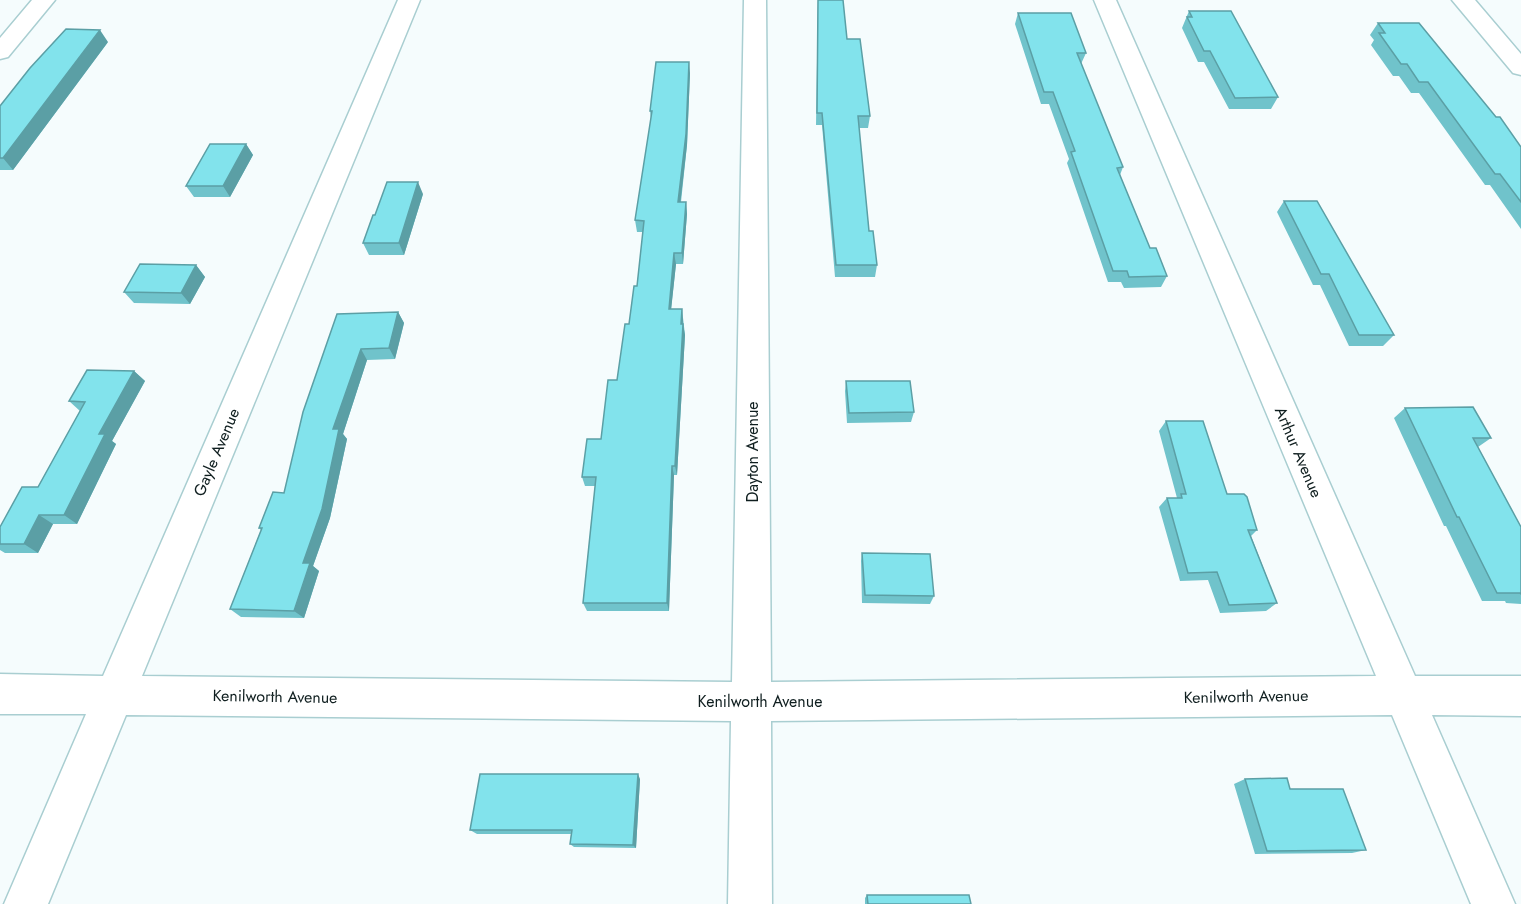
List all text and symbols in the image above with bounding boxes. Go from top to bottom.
street label: Dayton Avenue [741,401,764,503]
street label: Arthur Avenue [1269,403,1328,501]
street label: Gayle Avenue [188,405,245,500]
street label: Kenilworth Avenue [212,684,338,709]
street label: Kenilworth Avenue [1183,684,1309,709]
street label: Kenilworth Avenue [698,690,822,713]

